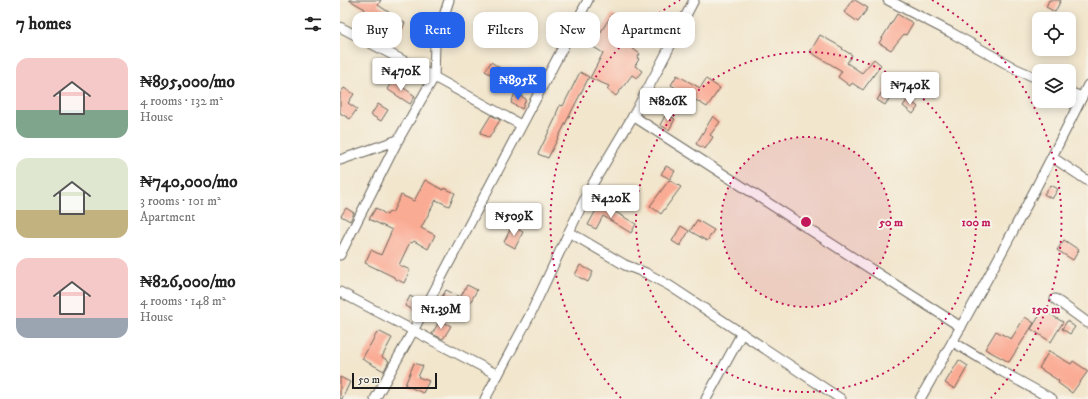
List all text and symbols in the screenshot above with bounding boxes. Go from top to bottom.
chip: Buy [352,12,402,48]
chip: Rent [410,12,465,48]
chip: Filters [473,12,538,48]
chip: New [546,12,600,48]
chip: Apartment [608,12,695,48]
map controls [1032,12,1076,108]
button: locate [1032,12,1076,56]
text: 7 homes [16,13,71,35]
icon: filters [302,13,324,35]
pin: ₦470K [373,58,429,92]
text: ₦470K [381,63,421,79]
button: layers [1032,64,1076,108]
pin: ₦895K [490,67,546,101]
text: ₦895,000/mo [140,71,235,93]
text: ₦895K [499,72,537,88]
pin: ₦740K [882,72,938,106]
icon: home [48,74,96,122]
text: ₦740K [890,77,930,93]
pin: ₦826K [640,88,696,122]
text: 4 rooms · 132 m² [140,93,223,109]
text: ₦826K [649,93,687,109]
text: House [140,109,173,125]
text: ₦740,000/mo [140,171,238,193]
icon: home [48,174,96,222]
pin: ₦420K [583,185,639,219]
text: ₦420K [591,190,631,206]
text: 3 rooms · 101 m² [140,193,221,209]
pin: ₦509K [486,203,542,237]
text: ₦509K [495,208,533,224]
text: Apartment [140,209,195,225]
centre of rings [799,215,813,229]
text: 50 m [878,215,903,230]
text: 100 m [962,215,990,230]
text: ₦826,000/mo [140,271,236,293]
icon: home [48,274,96,322]
text: 4 rooms · 148 m² [140,293,226,309]
pin: ₦1.39M [408,296,474,330]
text: ₦1.39M [421,301,461,317]
text: 150 m [1032,302,1060,317]
text: House [140,309,173,325]
scale bar [352,371,437,390]
text: 50 m [358,373,380,387]

